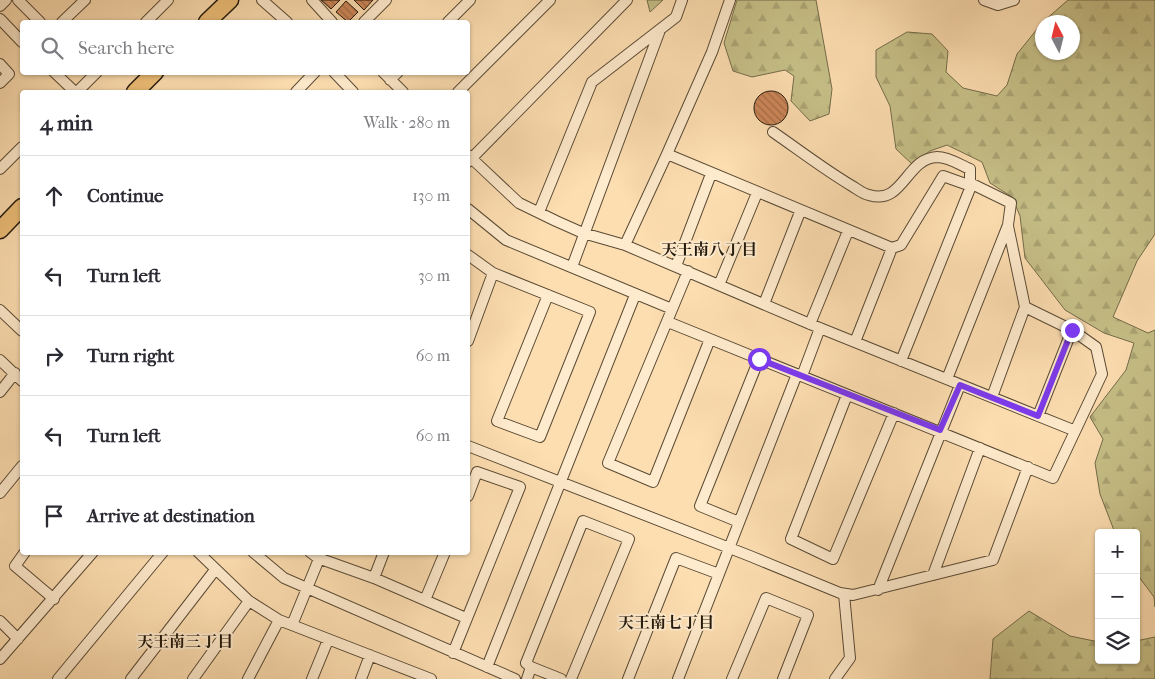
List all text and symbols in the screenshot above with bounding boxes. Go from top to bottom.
north arrow [1035,15,1080,60]
search box [20,20,470,75]
icon: search [38,34,66,62]
text: Search here [78,37,174,59]
text: 4 min [40,111,93,135]
text: Walk · 280 m [363,113,450,132]
icon: ahead [40,182,68,210]
text: Continue [87,185,163,207]
text: 130 m [412,186,450,205]
district label: 天王南八丁目 [661,240,757,259]
icon: left [40,262,68,290]
text: Turn left [87,265,161,287]
text: 30 m [418,266,450,285]
route end [1061,319,1084,342]
icon: right [40,342,68,370]
text: Turn right [87,345,174,367]
text: 60 m [416,346,450,365]
route start [748,348,771,371]
icon: left [40,422,68,450]
text: Turn left [87,425,161,447]
text: 60 m [416,426,450,445]
icon: arrive [40,502,68,530]
text: Arrive at destination [87,505,255,527]
map controls [1095,529,1140,664]
button: + [1095,529,1140,574]
button: − [1095,574,1140,619]
district label: 天王南七丁目 [618,613,714,632]
button: layers [1095,619,1140,664]
district label: 天王南三丁目 [137,632,233,651]

